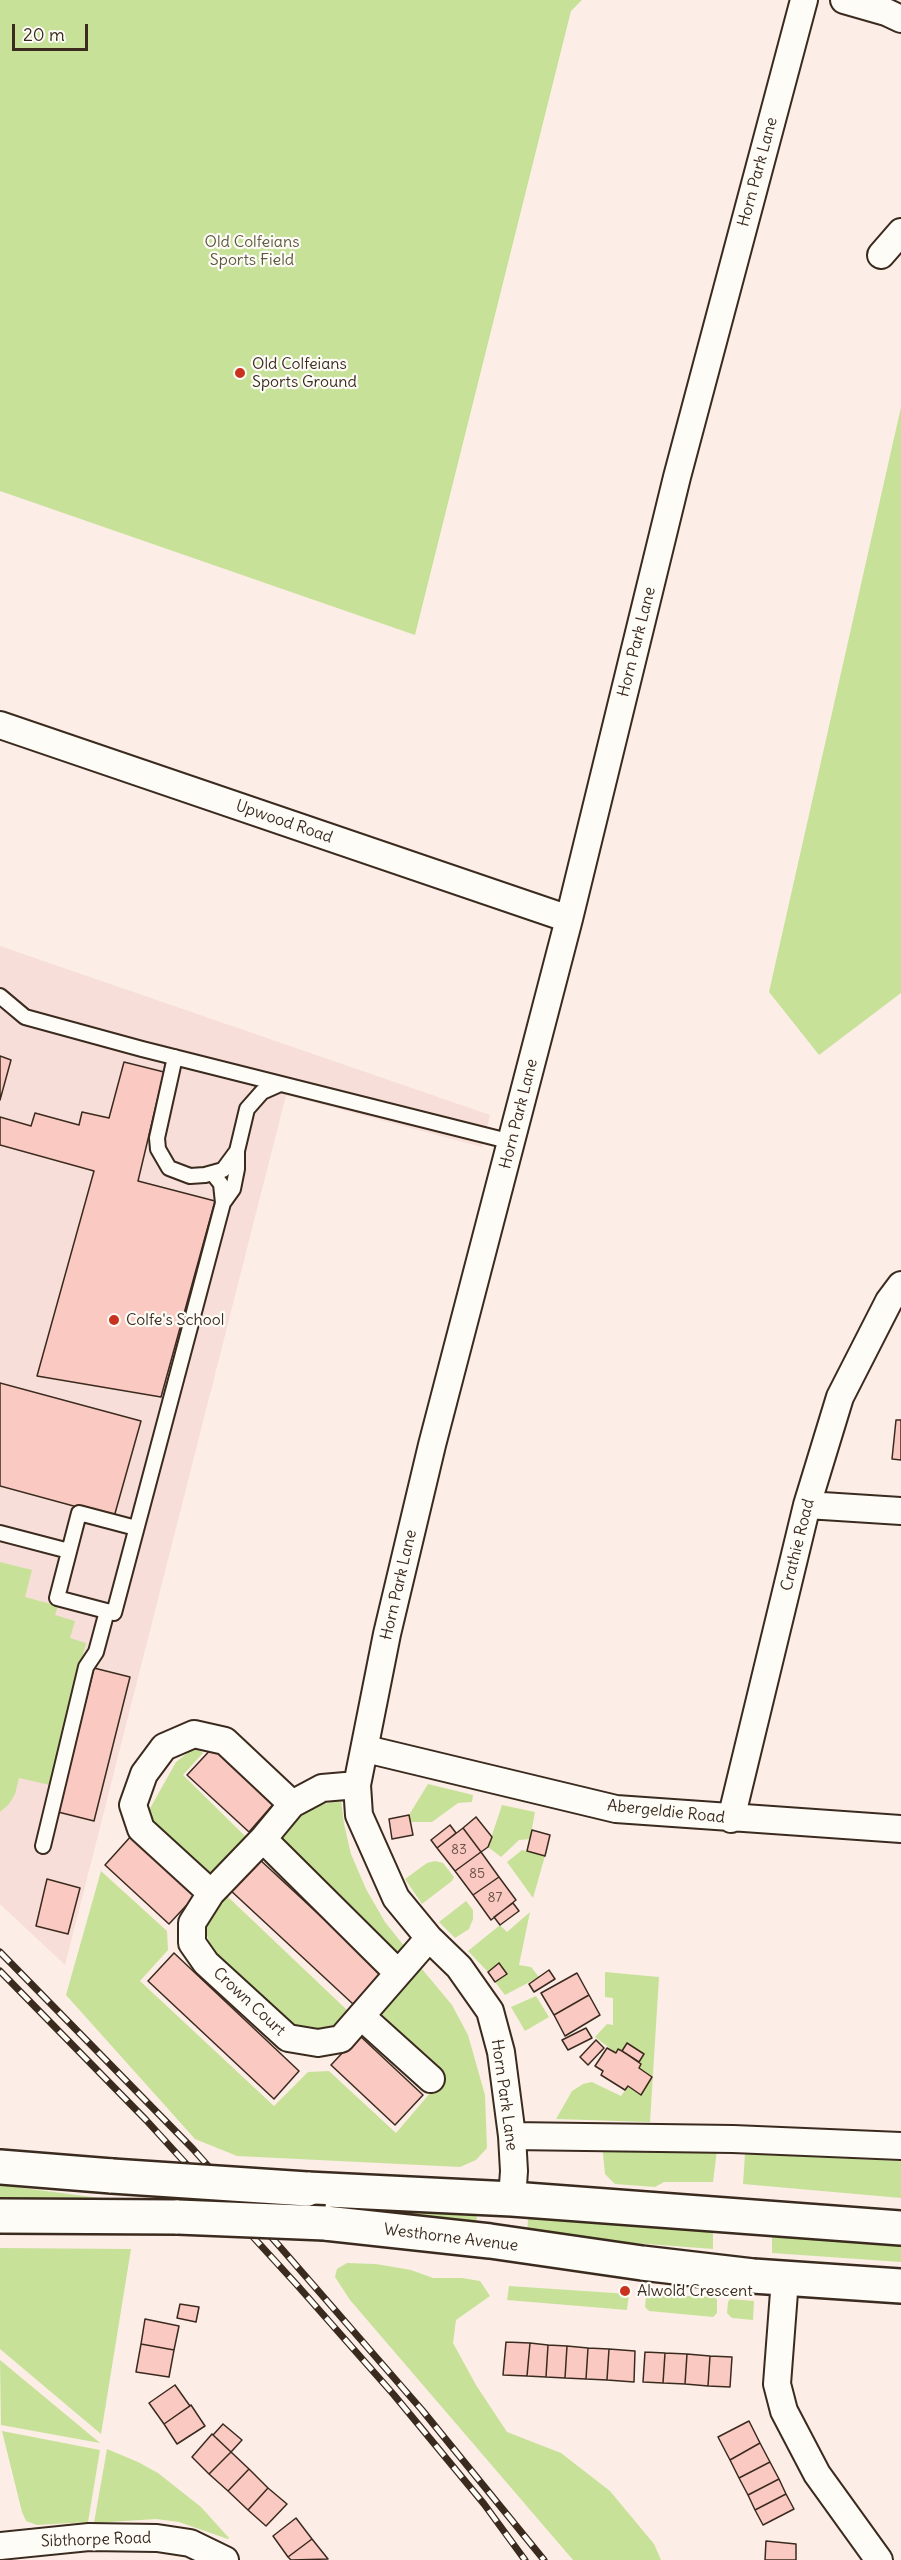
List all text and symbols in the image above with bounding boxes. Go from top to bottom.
scale bar [15,12,92,50]
text: 20 m [23,23,65,46]
street label: Horn Park Lane [734,115,782,229]
park label: Old Colfeians Sports Field [205,232,299,270]
place label: Old Colfeians Sports Ground [252,354,357,392]
marker: Old Colfeians Sports Ground [233,366,247,380]
street label: Horn Park Lane [614,585,660,699]
street label: Upwood Road [233,796,335,848]
street label: Horn Park Lane [496,1057,542,1171]
place label: Colfe's School [126,1310,224,1330]
marker: Colfe's School [107,1313,121,1327]
street label: Crathie Road [777,1497,819,1593]
street label: Horn Park Lane [377,1528,421,1642]
street label: Abergeldie Road [606,1796,726,1828]
house number: 83 [451,1842,467,1858]
house number: 85 [469,1866,485,1882]
house number: 87 [488,1890,502,1906]
street label: Crown Court [209,1964,289,2040]
street label: Horn Park Lane [487,2038,521,2152]
street label: Westhorne Avenue [383,2220,519,2256]
place label: Alwold Crescent [637,2281,753,2301]
marker: Alwold Crescent [618,2284,632,2298]
street label: Sibthorpe Road [40,2528,152,2552]

